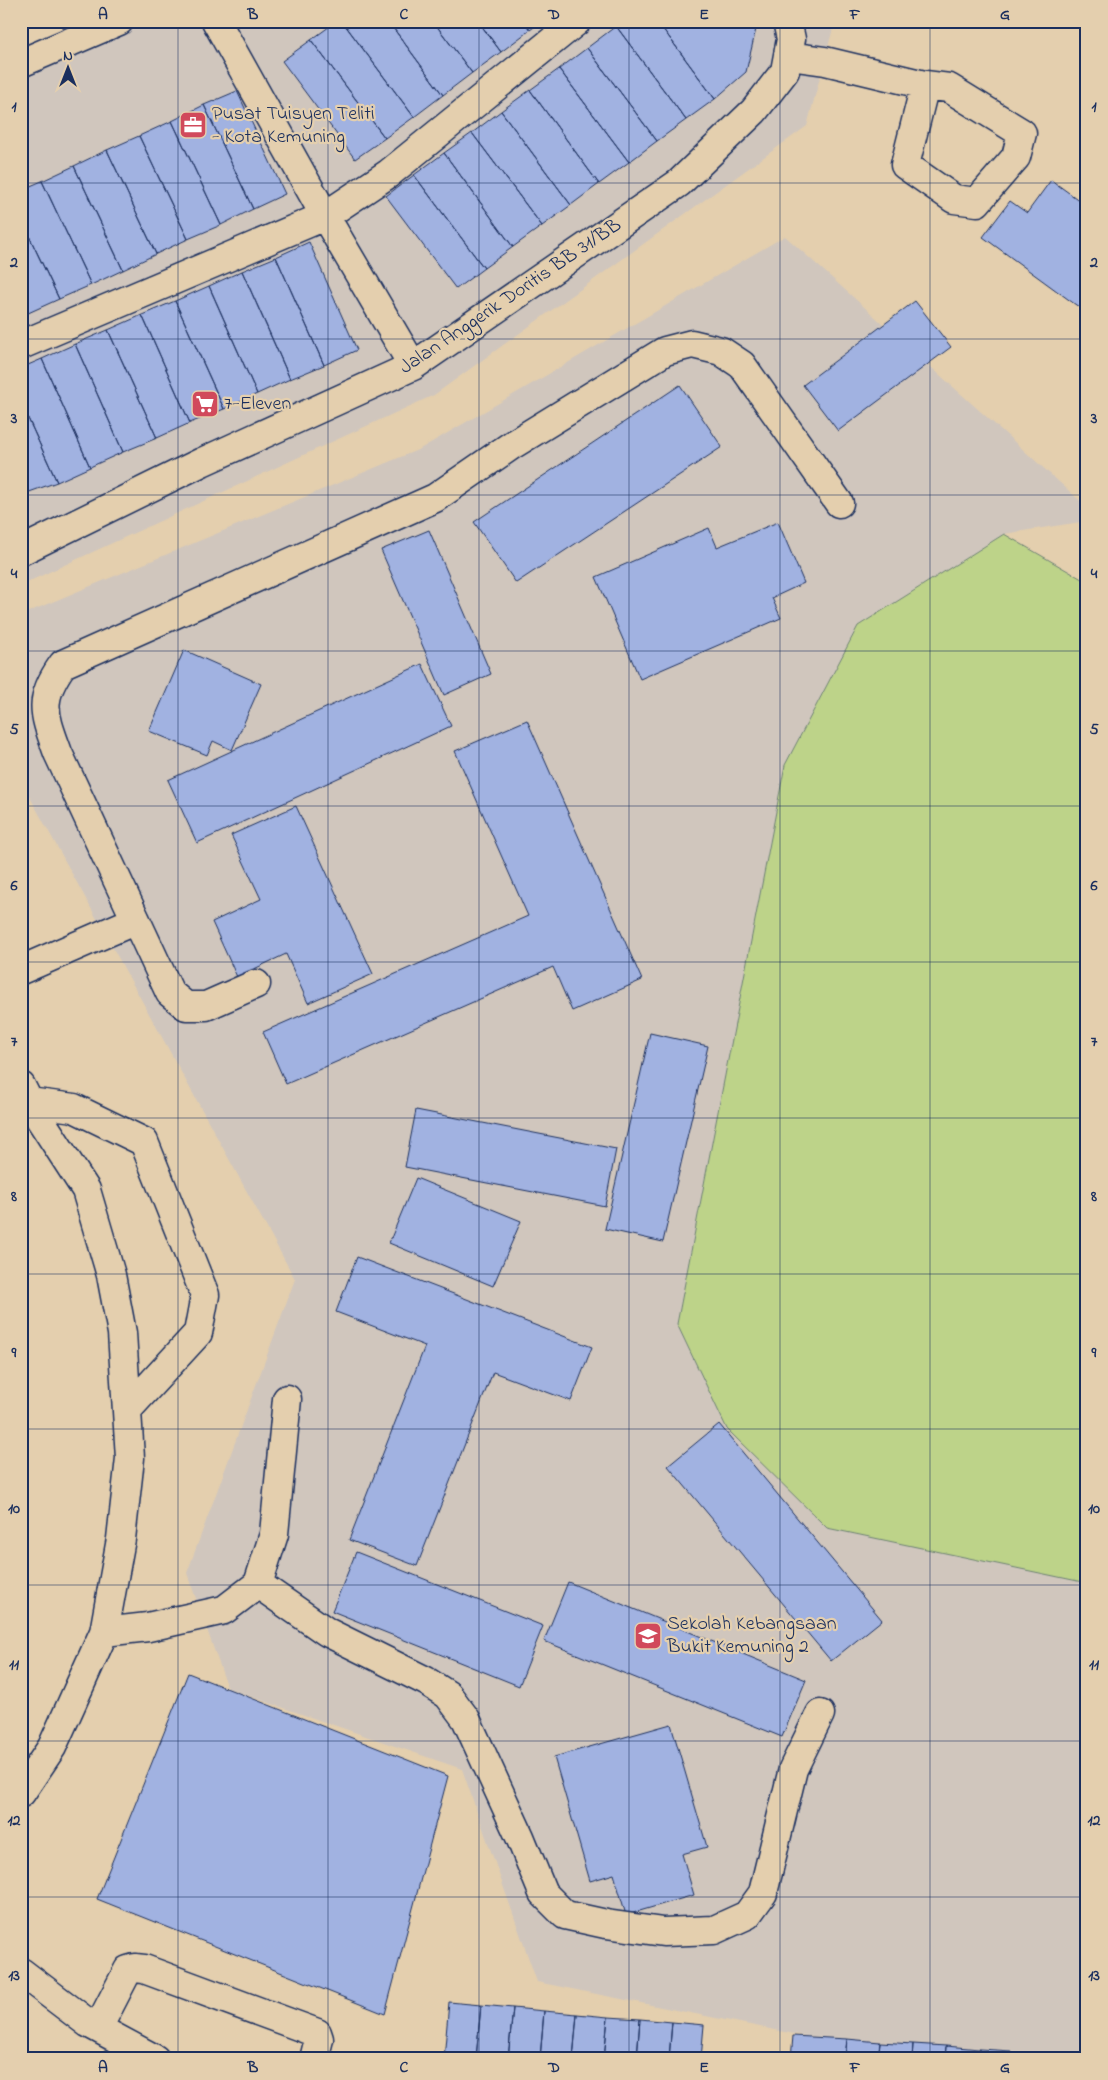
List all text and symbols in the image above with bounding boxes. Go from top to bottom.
text: A [98,3,108,27]
text: B [247,3,259,27]
text: C [400,3,409,27]
text: D [547,3,560,27]
text: E [699,3,709,27]
text: F [849,3,861,27]
text: G [1000,3,1010,27]
north arrow [42,42,92,92]
text: N [63,46,73,67]
text: 1 [11,95,17,119]
text: 1 [1091,95,1097,119]
place label: Pusat Tuisyen Teliti - Kota Kemuning [212,100,375,153]
office icon: Pusat Tuisyen Teliti - Kota Kemuning [178,110,208,140]
street label: Jalan Anggerik Doritis BB 31/BB [394,212,628,383]
text: 2 [9,251,18,275]
text: 2 [1089,251,1098,275]
supermarket icon: 7-Eleven [190,389,220,419]
place label: 7-Eleven [224,390,291,419]
text: 3 [10,407,18,431]
text: 3 [1090,407,1098,431]
text: 4 [10,562,18,586]
text: 4 [1090,562,1098,586]
text: 5 [9,718,19,742]
text: 5 [1089,718,1099,742]
text: 6 [9,874,18,898]
text: 6 [1089,874,1098,898]
text: 7 [11,1030,18,1054]
text: 7 [1091,1030,1098,1054]
text: 8 [10,1185,17,1209]
text: 8 [1090,1185,1097,1209]
text: 9 [11,1341,17,1365]
text: 9 [1091,1341,1097,1365]
text: 10 [8,1497,20,1521]
text: 10 [1088,1497,1100,1521]
place label: Sekolah Kebangsaan Bukit Kemuning 2 [666,1610,837,1663]
school or university icon: Sekolah Kebangsaan Bukit Kemuning 2 [633,1621,663,1651]
text: 11 [9,1653,20,1677]
text: 11 [1089,1653,1100,1677]
text: 12 [7,1809,21,1833]
text: 12 [1087,1809,1101,1833]
text: 13 [8,1964,20,1988]
text: 13 [1088,1964,1100,1988]
text: A [98,2056,108,2080]
text: B [247,2056,259,2080]
text: C [400,2056,409,2080]
text: D [547,2056,560,2080]
text: E [699,2056,709,2080]
text: F [849,2056,861,2080]
text: G [1000,2056,1010,2080]

